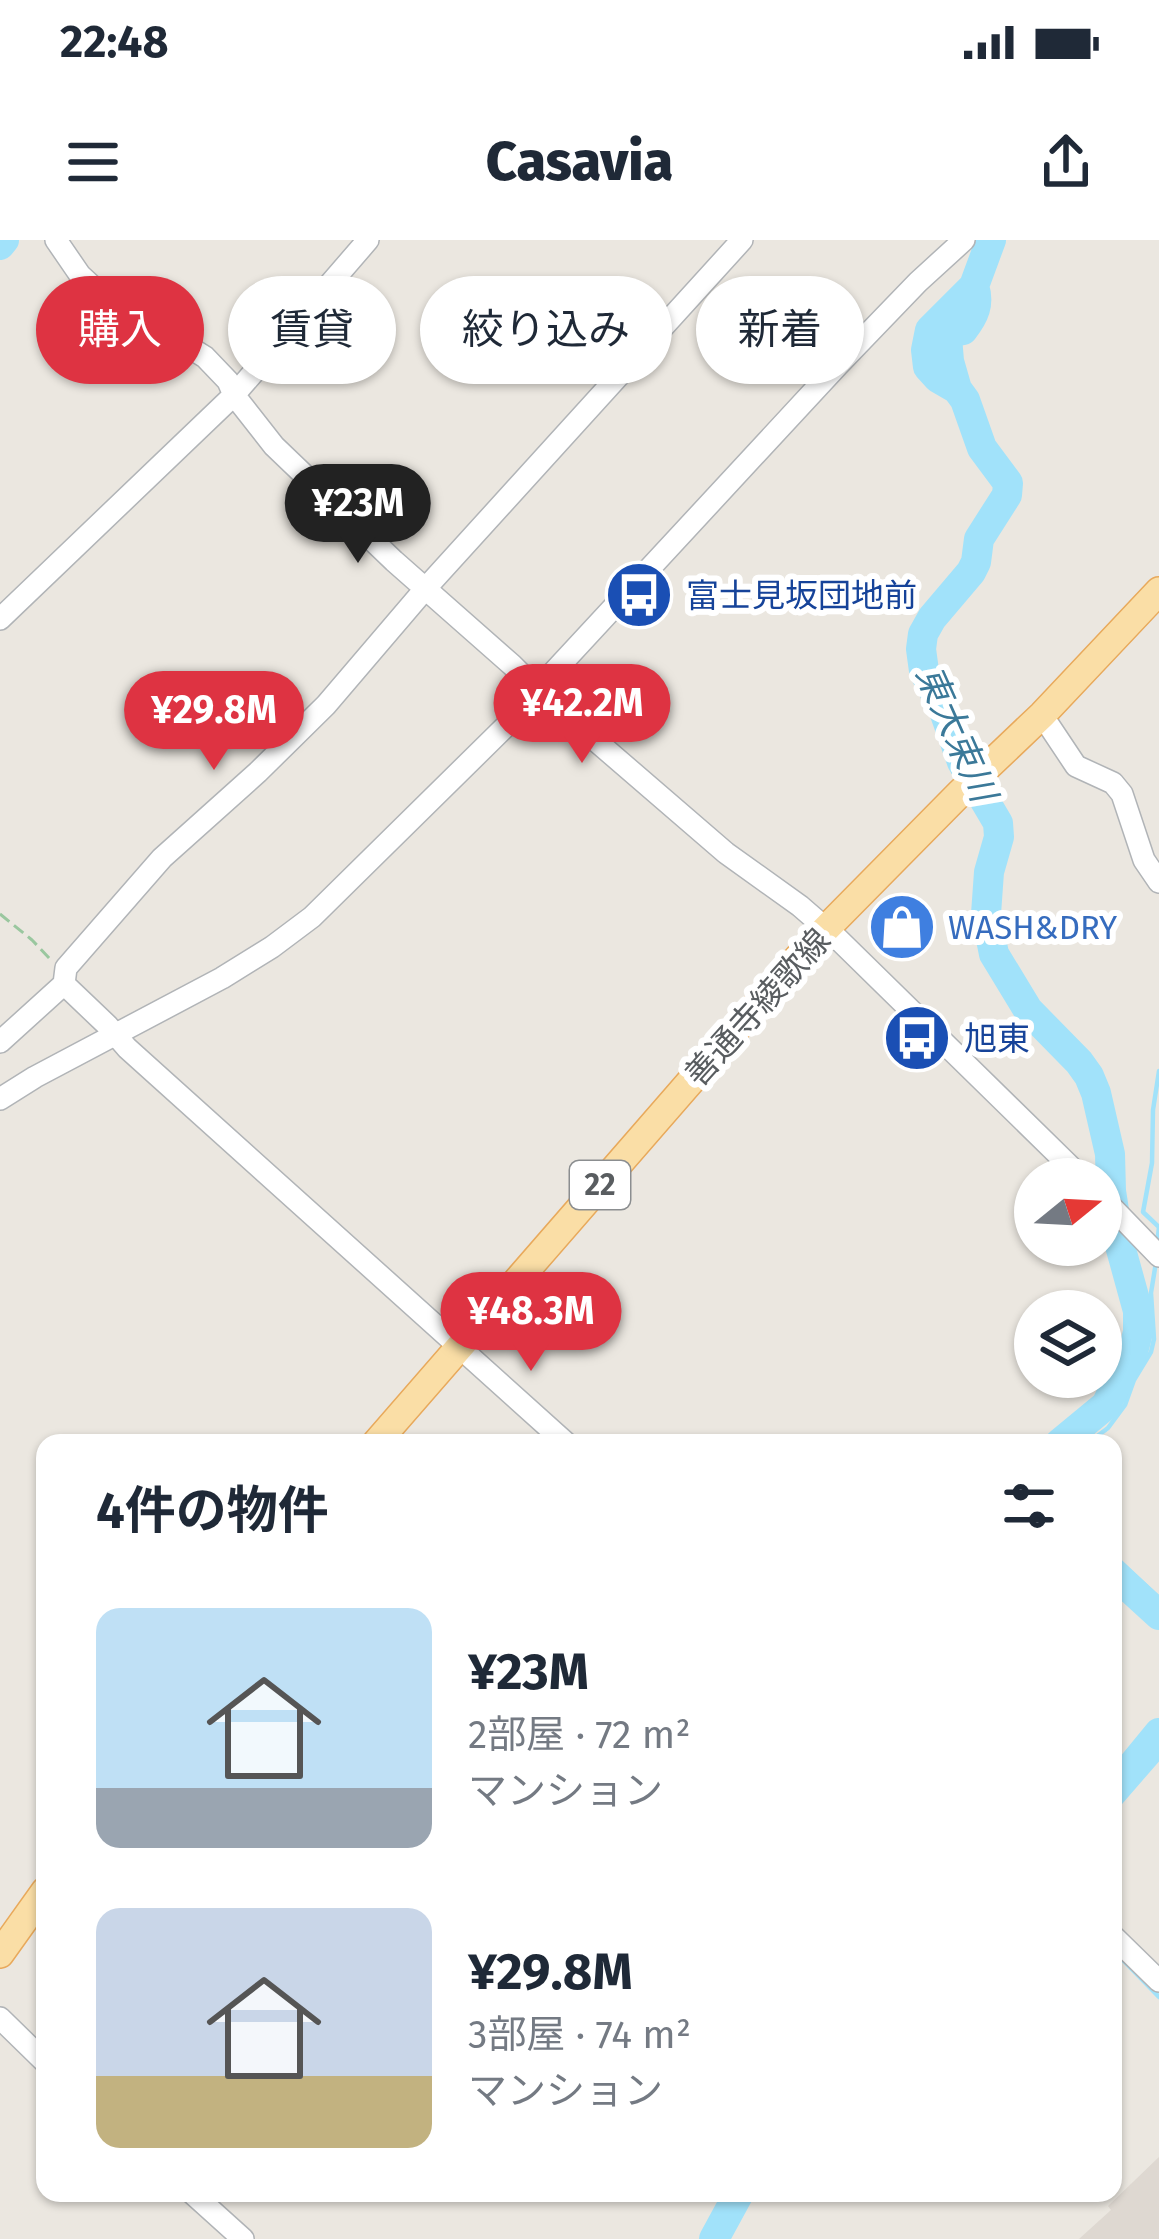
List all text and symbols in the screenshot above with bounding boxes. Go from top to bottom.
text: 22:48 [60,15,169,69]
icon: menu [60,129,126,195]
icon: share [1033,129,1099,195]
text: Casavia [486,130,673,194]
chip: 購入 [36,276,204,384]
chip: 賃貸 [228,276,396,384]
chip: 絞り込み [420,276,672,384]
chip: 新着 [696,276,864,384]
pin: ¥23M [287,464,429,566]
text: ¥23M [312,480,404,526]
bus stop icon: 富士見坂団地前 [604,560,674,630]
place label: 富士見坂団地前 [686,576,917,616]
water label: 東大束川 [907,659,1007,812]
pin: ¥42.2M [484,664,680,766]
pin: ¥29.8M [116,671,312,773]
text: ¥42.2M [521,680,643,726]
text: ¥29.8M [151,687,277,733]
shop icon: WASH&DRY [867,892,937,962]
place label: WASH&DRY [948,908,1117,948]
street label: 善通寺綾歌線 [677,921,839,1095]
bus stop icon: 旭東 [882,1003,952,1073]
place label: 旭東 [964,1019,1030,1059]
north arrow [1014,1158,1122,1266]
map controls [1014,1158,1122,1398]
road number: 22 [570,1161,630,1209]
pin: ¥48.3M [433,1272,629,1374]
text: ¥48.3M [468,1288,594,1334]
button: layers [1014,1290,1122,1398]
icon: filters [996,1473,1062,1539]
text: 4件の物件 [96,1480,329,1542]
text: ¥23M [468,1641,589,1703]
icon: home [192,1656,336,1800]
text: 2部屋 · 72 m² [468,1712,691,1758]
text: マンション [468,1768,663,1814]
text: ¥29.8M [468,1941,633,2003]
icon: home [192,1956,336,2100]
text: 3部屋 · 74 m² [468,2012,691,2058]
text: マンション [468,2068,663,2114]

